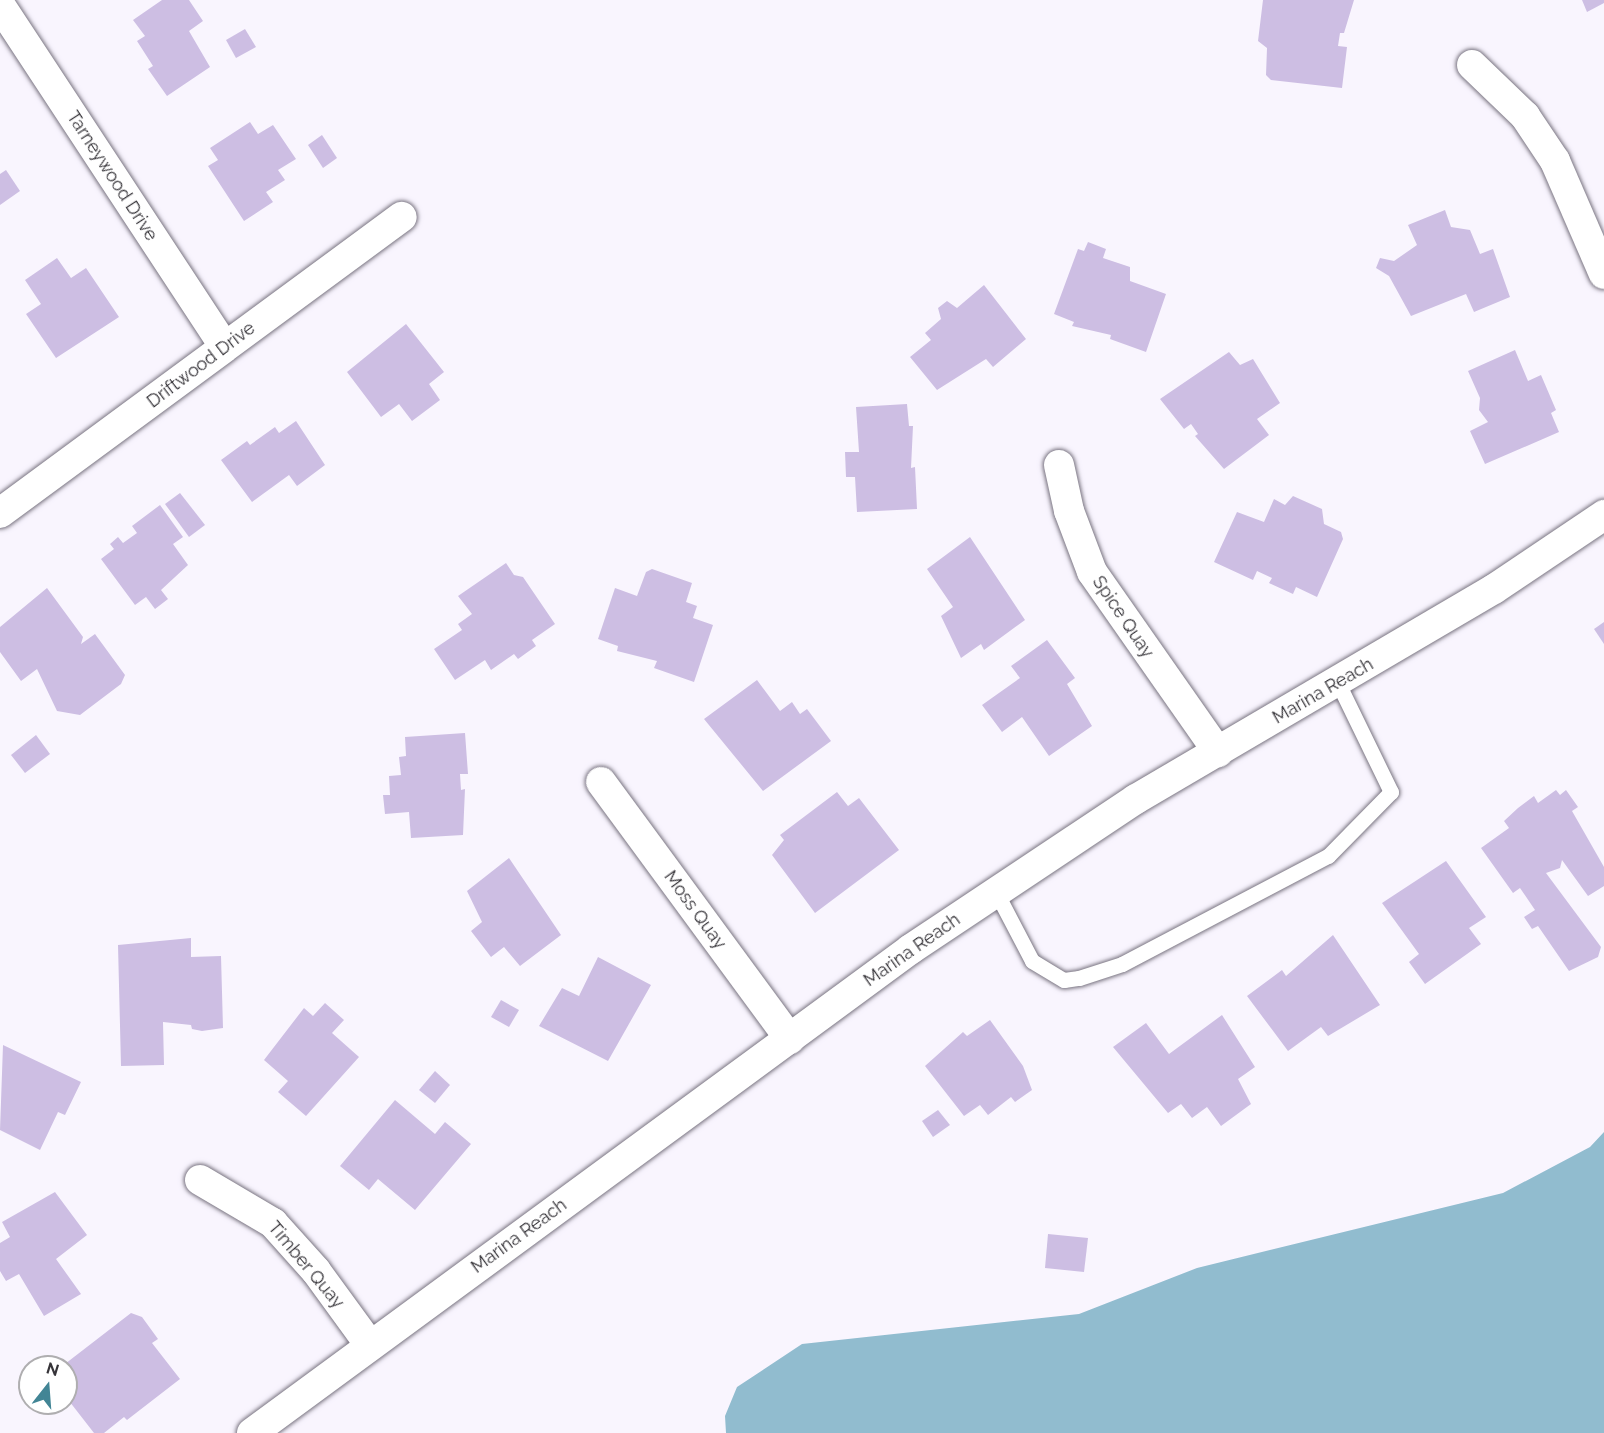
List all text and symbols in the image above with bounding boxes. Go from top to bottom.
street label: Tarneywood Drive [62,107,162,245]
street label: Driftwood Drive [143,317,259,413]
street label: Spice Quay [1088,572,1158,662]
street label: Marina Reach [1269,653,1377,729]
street label: Moss Quay [659,867,731,953]
street label: Marina Reach [860,909,964,991]
street label: Marina Reach [467,1194,571,1278]
street label: Timber Quay [263,1217,349,1313]
north arrow [18,1355,78,1415]
text: N [44,1358,61,1380]

